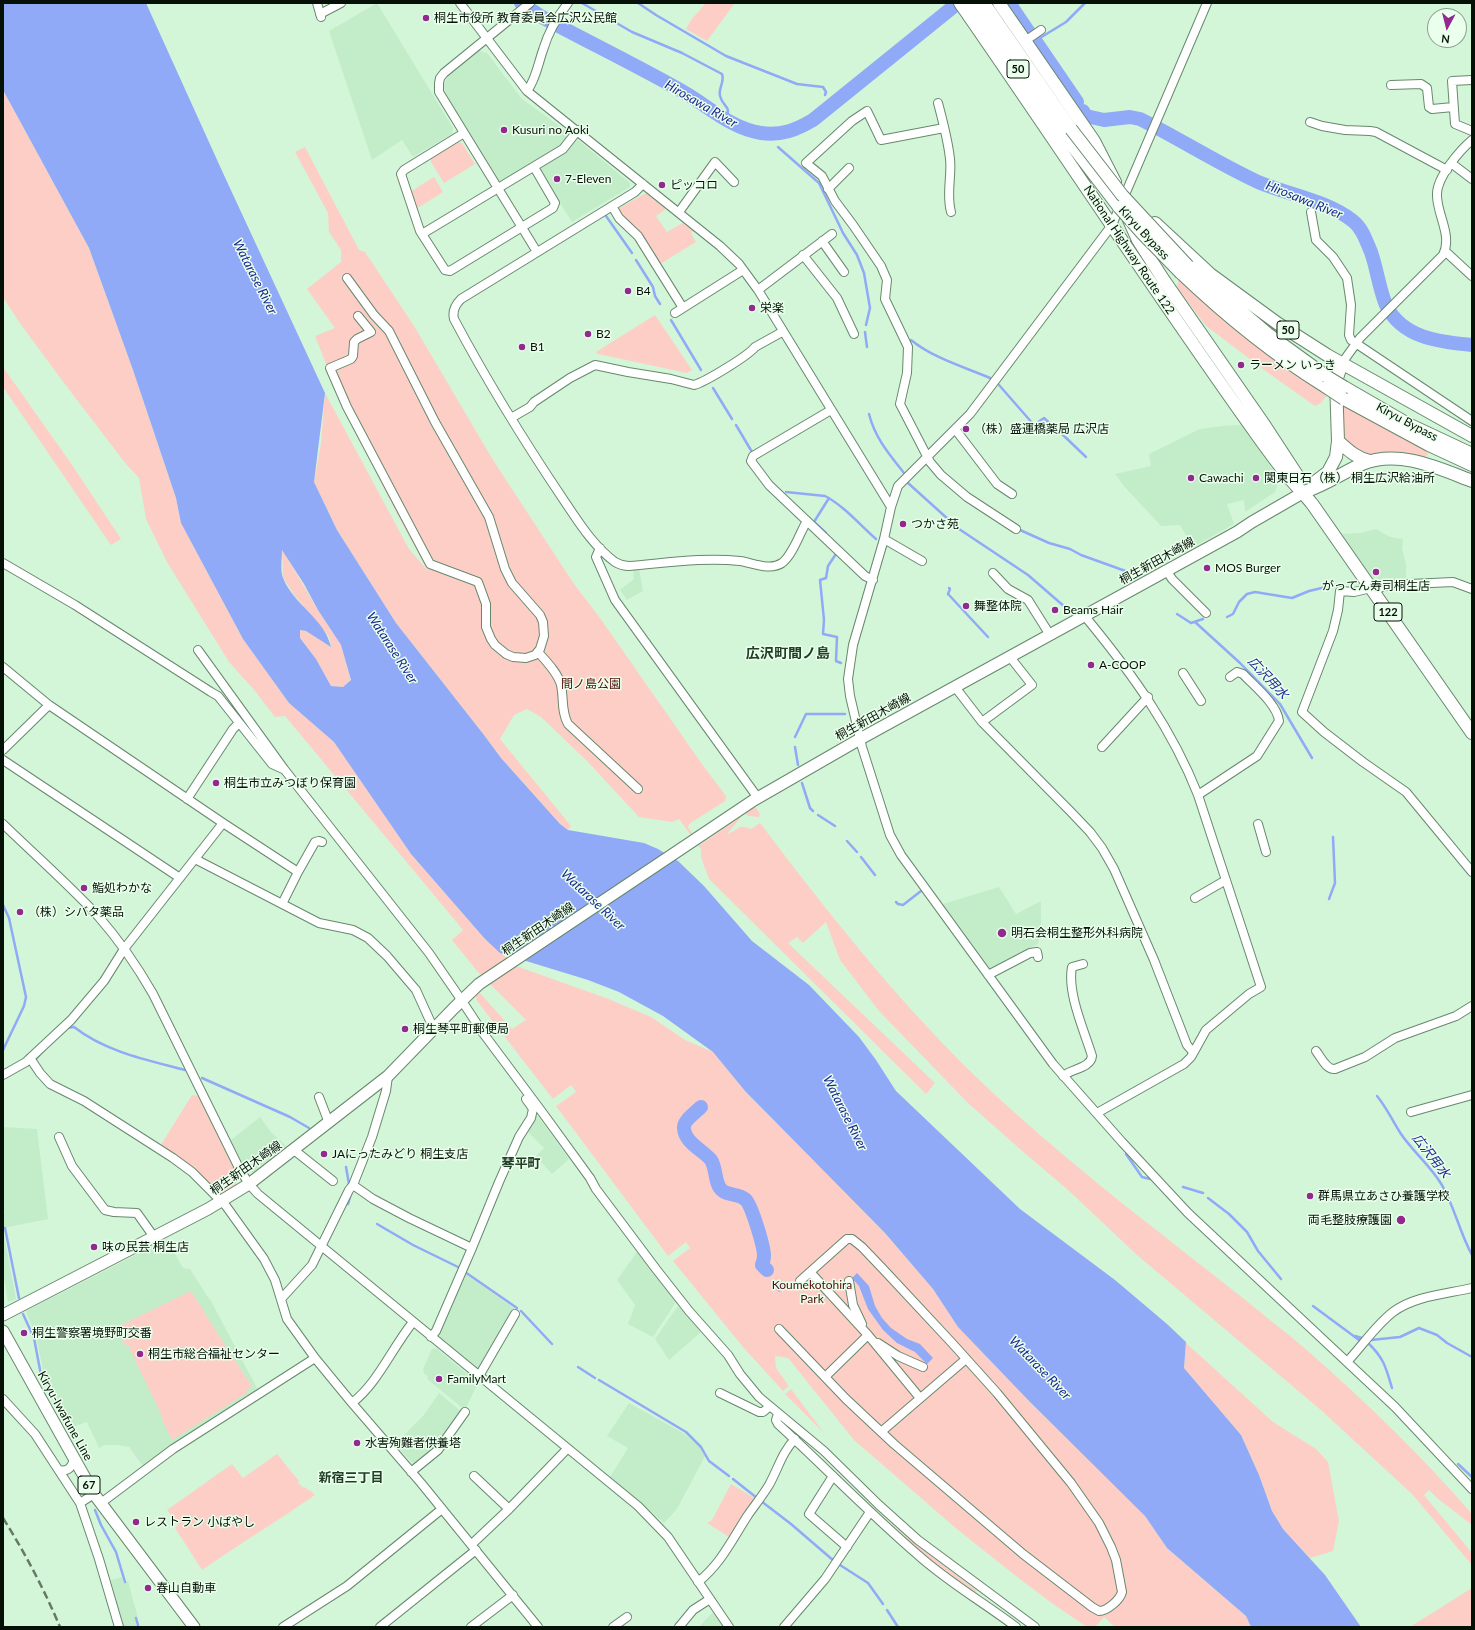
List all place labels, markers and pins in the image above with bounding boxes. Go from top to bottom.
place label: 桐生市役所 教育委員会広沢公民館 [434,11,617,25]
marker: 桐生市役所 教育委員会広沢公民館 [421,13,431,23]
place label: Kusuri no Aoki [512,123,589,137]
marker: Kusuri no Aoki [499,125,509,135]
place label: 7-Eleven [565,172,611,186]
marker: 7-Eleven [552,174,562,184]
place label: ピッコロ [670,178,718,192]
marker: ピッコロ [657,180,667,190]
place label: B4 [636,284,651,298]
marker: B4 [623,286,633,296]
place label: 栄楽 [760,301,784,315]
marker: 栄楽 [747,303,757,313]
place label: B2 [596,327,611,341]
marker: B2 [583,329,593,339]
place label: B1 [530,340,545,354]
marker: B1 [517,342,527,352]
place label: ラーメン いっき [1249,358,1336,372]
marker: ラーメン いっき [1236,360,1246,370]
place label: （株）盛運橋薬局 広沢店 [974,422,1109,436]
marker: （株）盛運橋薬局 広沢店 [961,424,971,434]
place label: Cawachi [1199,471,1244,485]
place label: 関東日石（株） 桐生広沢給油所 [1264,471,1435,485]
marker: Cawachi [1186,473,1196,483]
marker: 関東日石（株） 桐生広沢給油所 [1251,473,1261,483]
place label: つかさ苑 [911,517,959,531]
marker: つかさ苑 [898,519,908,529]
place label: MOS Burger [1215,561,1281,575]
marker: MOS Burger [1202,563,1212,573]
marker: がってん寿司桐生店 [1371,567,1381,577]
place label: がってん寿司桐生店 [1322,579,1430,593]
place label: 舞整体院 [974,599,1022,613]
marker: 舞整体院 [961,601,971,611]
place label: Beams Hair [1063,603,1123,617]
marker: Beams Hair [1050,605,1060,615]
place label: A-COOP [1099,658,1146,672]
marker: A-COOP [1086,660,1096,670]
place label: 桐生市立みつぼり保育園 [224,776,356,790]
marker: 桐生市立みつぼり保育園 [211,778,221,788]
place label: 鮨処わかな [92,881,152,895]
marker: 鮨処わかな [79,883,89,893]
place label: （株）シバタ薬品 [28,905,124,919]
marker: （株）シバタ薬品 [15,907,25,917]
place label: 明石会桐生整形外科病院 [1011,926,1143,940]
marker: 明石会桐生整形外科病院 [996,927,1008,939]
place label: 桐生琴平町郵便局 [413,1022,509,1036]
marker: 桐生琴平町郵便局 [400,1024,410,1034]
place label: JAにったみどり 桐生支店 [332,1147,468,1161]
marker: JAにったみどり 桐生支店 [319,1149,329,1159]
place label: 群馬県立あさひ養護学校 [1318,1189,1450,1203]
marker: 群馬県立あさひ養護学校 [1305,1191,1315,1201]
place label: 両毛整肢療護園 [1308,1213,1392,1227]
marker: 両毛整肢療護園 [1395,1214,1407,1226]
place label: 味の民芸 桐生店 [102,1240,189,1254]
marker: 味の民芸 桐生店 [89,1242,99,1252]
place label: 桐生警察署境野町交番 [32,1326,152,1340]
marker: 桐生警察署境野町交番 [19,1328,29,1338]
place label: 桐生市総合福祉センター [148,1347,280,1361]
marker: 桐生市総合福祉センター [135,1349,145,1359]
place label: FamilyMart [447,1372,506,1386]
marker: FamilyMart [434,1374,444,1384]
place label: 水害殉難者供養塔 [365,1436,461,1450]
marker: 水害殉難者供養塔 [352,1438,362,1448]
place label: レストラン 小ばやし [144,1515,255,1529]
marker: レストラン 小ばやし [131,1517,141,1527]
place label: 春山自動車 [156,1581,216,1595]
marker: 春山自動車 [143,1583,153,1593]

